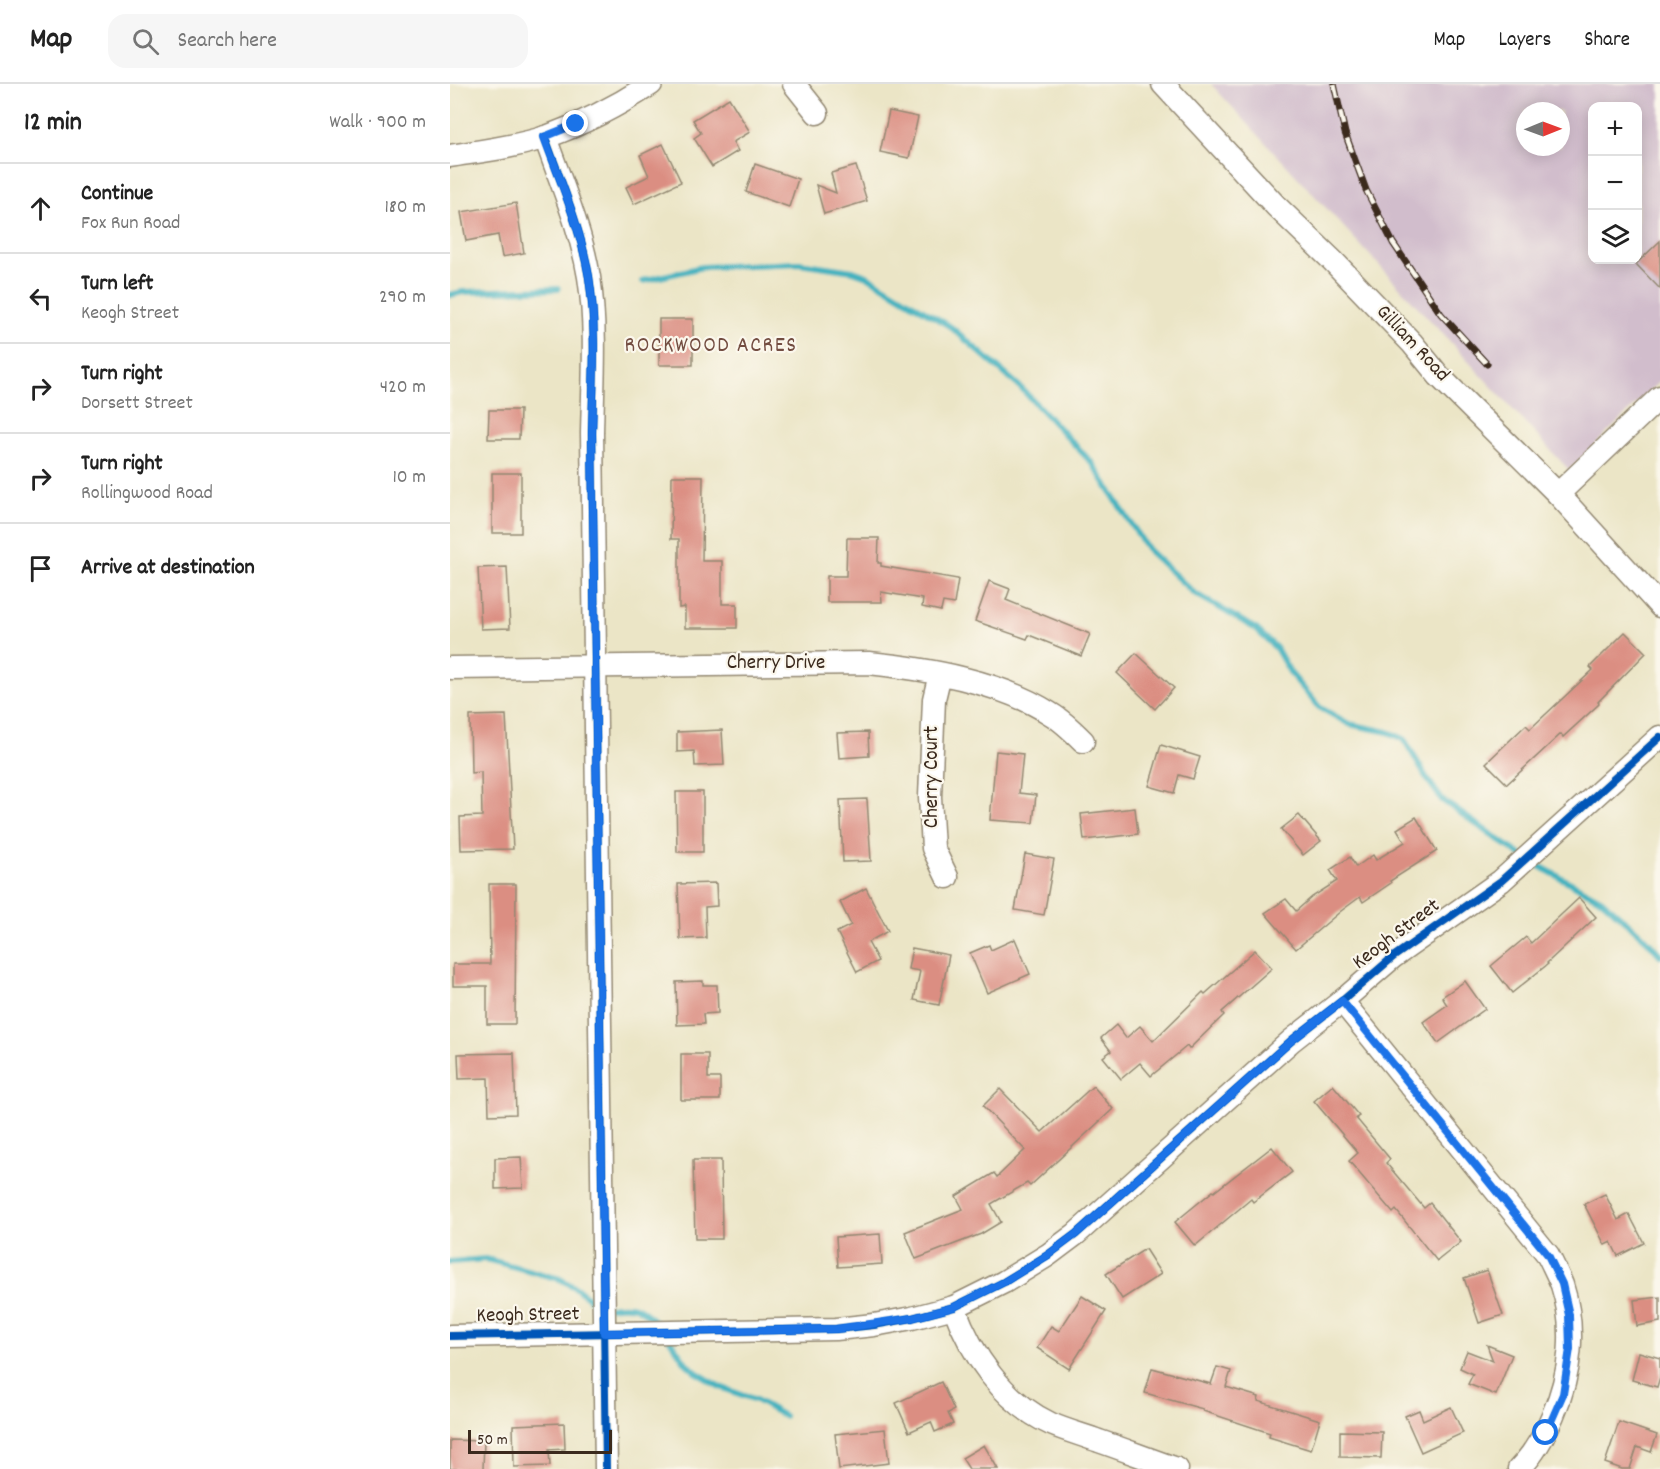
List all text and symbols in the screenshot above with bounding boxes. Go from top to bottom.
search box [108,14,528,68]
text: Map [30,21,72,61]
icon: search [129,25,162,58]
text: Search here [177,26,277,57]
text: Map [1434,26,1465,56]
text: Layers [1498,26,1551,56]
text: Share [1584,26,1630,56]
north arrow [1516,102,1570,156]
map controls [1588,102,1642,264]
button: + [1588,102,1642,156]
text: 12 min [24,105,82,142]
text: Walk · 900 m [329,109,426,137]
route end [562,110,588,136]
button: − [1588,156,1642,210]
text: Continue [81,179,153,210]
icon: ahead [24,192,57,225]
text: 180 m [384,194,426,222]
text: Fox Run Road [81,210,180,238]
button: layers [1588,210,1642,264]
text: Turn left [81,269,153,300]
icon: left [24,282,57,315]
text: 290 m [379,284,426,312]
street label: Gilliam Road [1368,298,1456,390]
text: Keogh Street [81,300,179,328]
district label: ROCKWOOD ACRES [625,331,797,362]
text: Turn right [81,359,163,390]
icon: right [24,372,57,405]
text: 420 m [380,374,426,402]
text: Dorsett Street [81,390,193,418]
text: Turn right [81,449,163,480]
icon: right [24,462,57,495]
text: 10 m [392,464,426,492]
text: Rollingwood Road [81,480,213,508]
icon: arrive [24,552,57,585]
text: Arrive at destination [81,553,255,584]
street label: Cherry Drive [727,649,825,679]
street label: Cherry Court [918,726,948,828]
street label: Keogh Street [1347,892,1447,978]
street label: Keogh Street [476,1300,580,1332]
route start [1532,1419,1558,1445]
scale bar [468,1427,612,1454]
text: 50 m [477,1429,508,1452]

